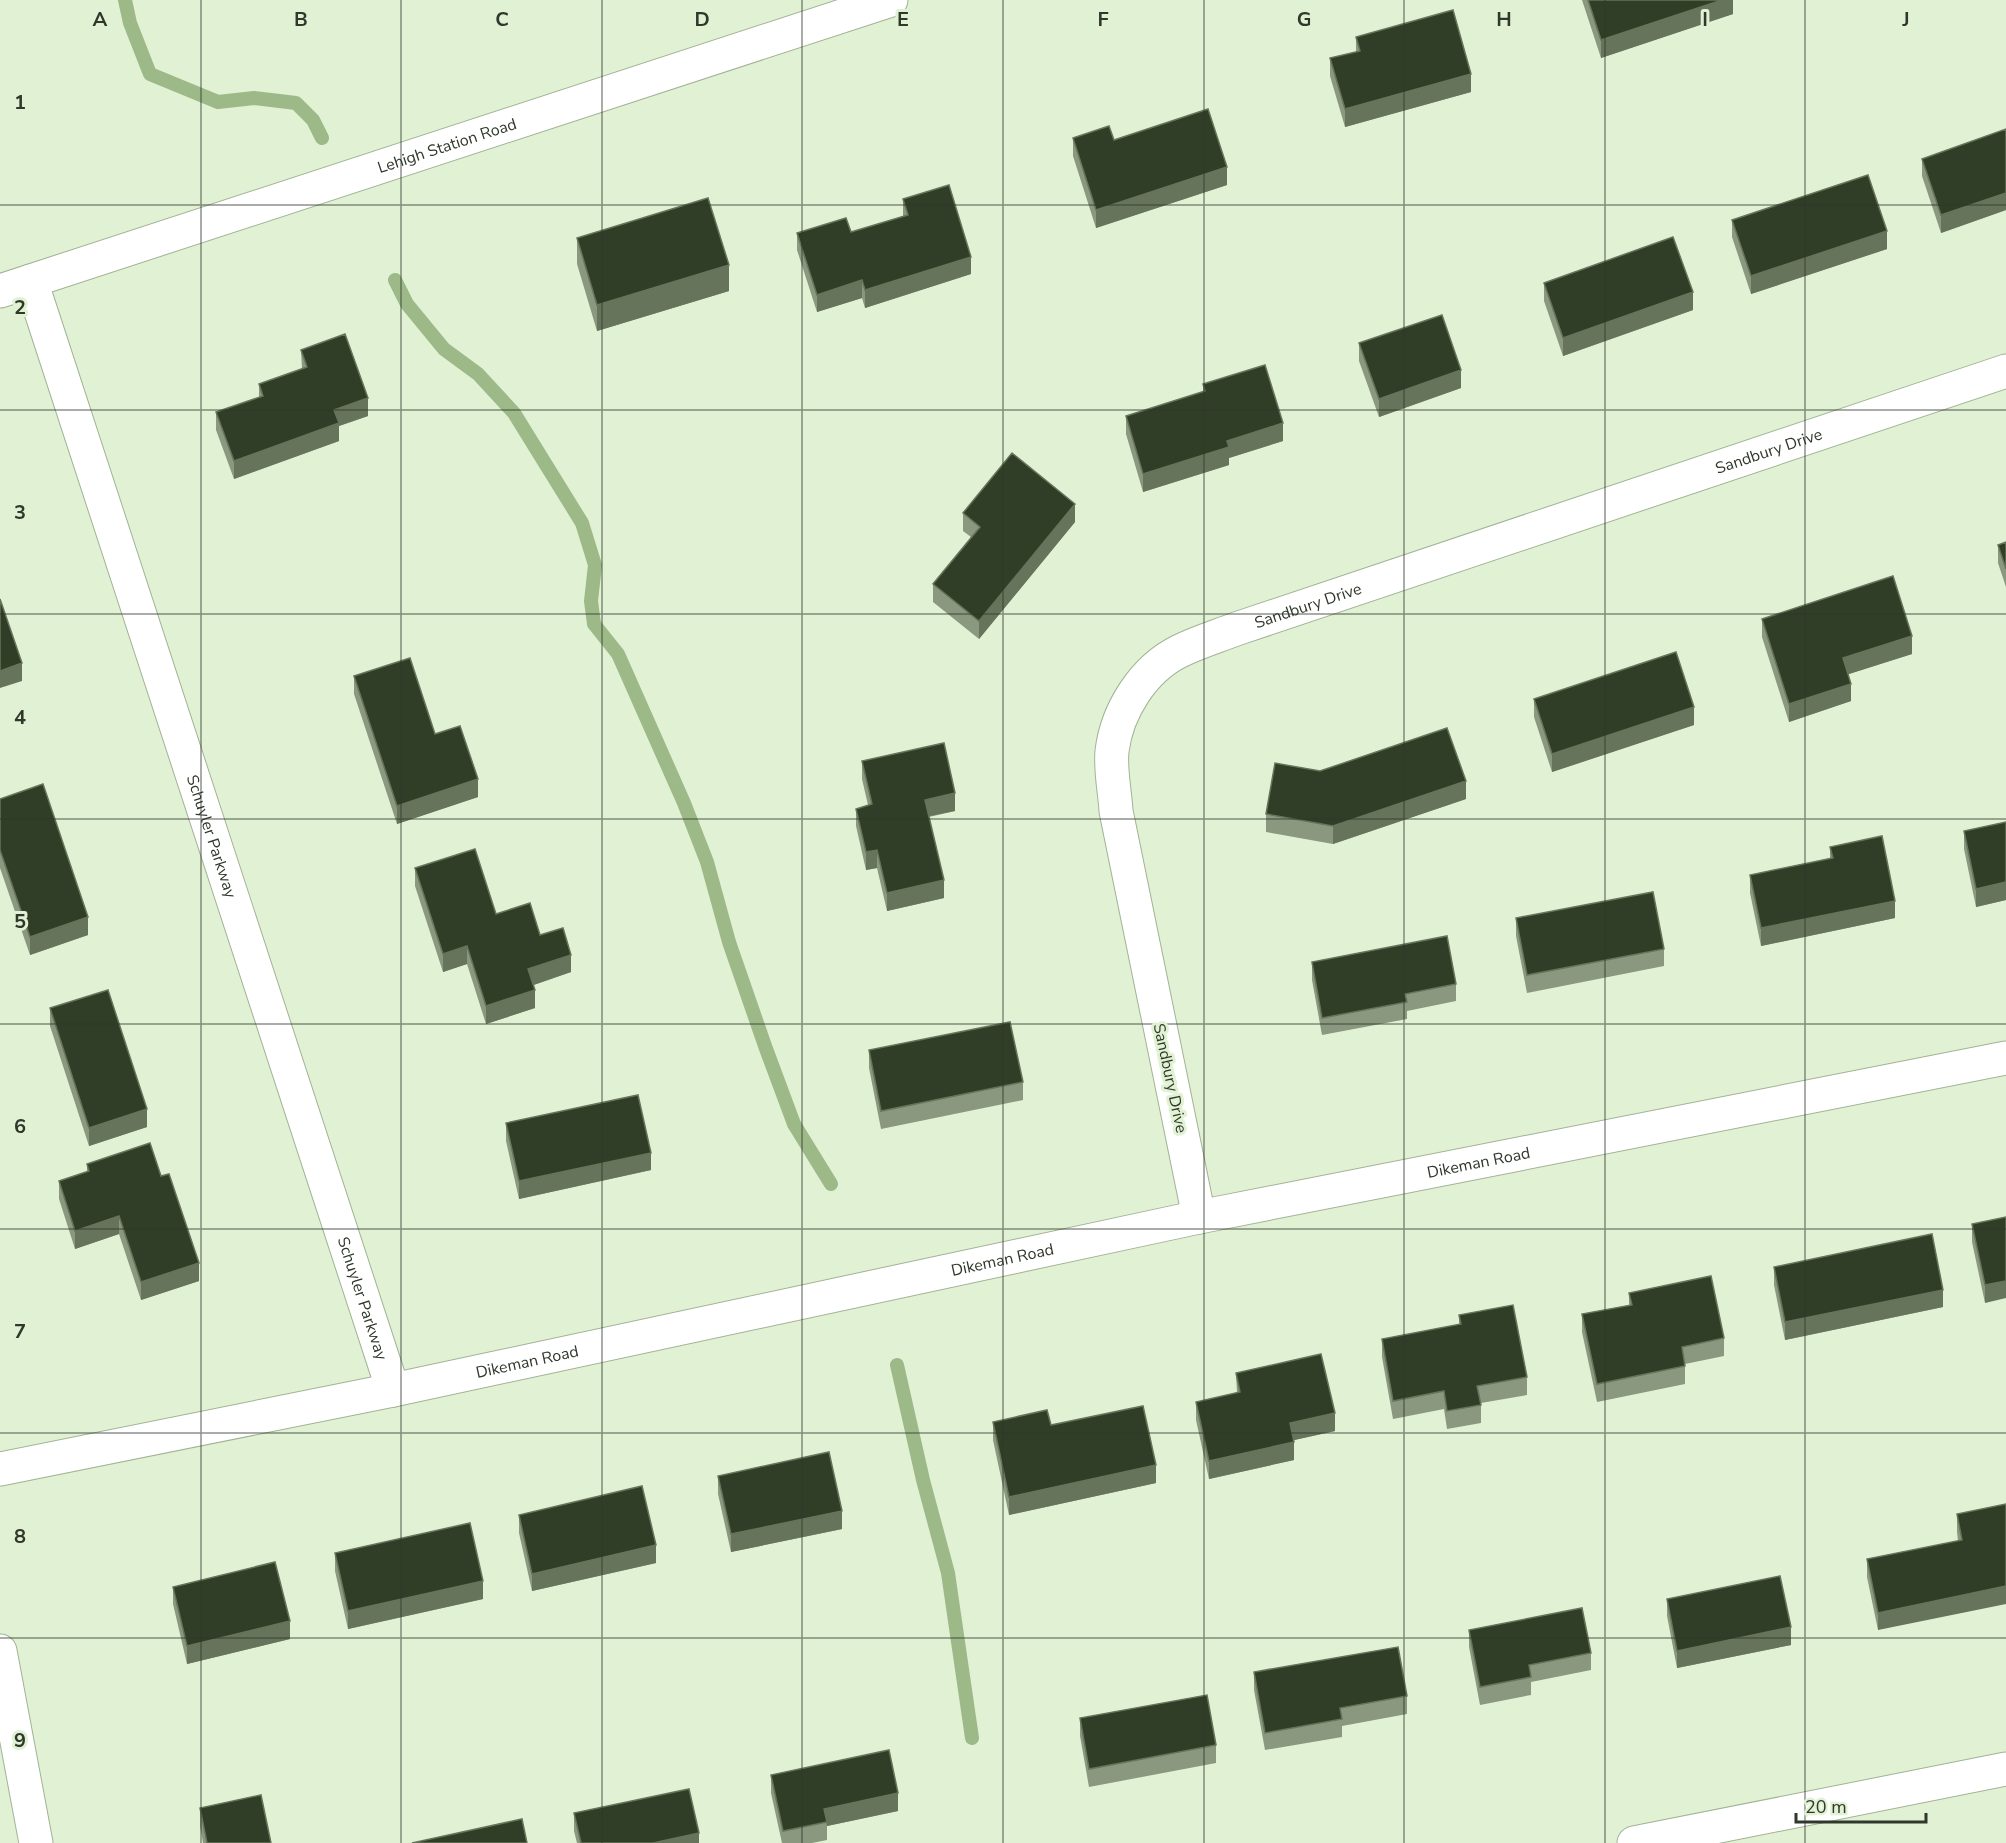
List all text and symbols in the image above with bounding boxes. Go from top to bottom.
text: A [93,6,108,33]
text: B [294,6,308,33]
text: C [495,6,509,33]
text: D [694,6,710,33]
text: E [897,6,909,33]
text: F [1097,6,1109,33]
text: G [1297,6,1311,33]
text: H [1496,6,1512,33]
text: I [1702,6,1708,33]
text: J [1901,6,1910,33]
text: 1 [14,89,26,116]
street label: Lehigh Station Road [375,113,519,179]
text: 2 [14,294,26,321]
street label: Sandbury Drive [1712,423,1825,480]
text: 3 [14,499,26,526]
street label: Sandbury Drive [1252,578,1364,634]
text: 4 [14,704,26,731]
street label: Schuyler Parkway [181,772,242,902]
text: 5 [14,908,26,935]
street label: Sandbury Drive [1148,1021,1192,1135]
text: 6 [14,1113,26,1140]
street label: Dikeman Road [1425,1142,1532,1184]
street label: Schuyler Parkway [332,1234,393,1364]
street label: Dikeman Road [949,1238,1056,1282]
text: 7 [14,1318,26,1345]
street label: Dikeman Road [474,1340,581,1384]
text: 8 [14,1523,26,1550]
text: 9 [14,1727,26,1754]
scale bar [1796,1786,1926,1824]
text: 20 m [1805,1795,1847,1819]

